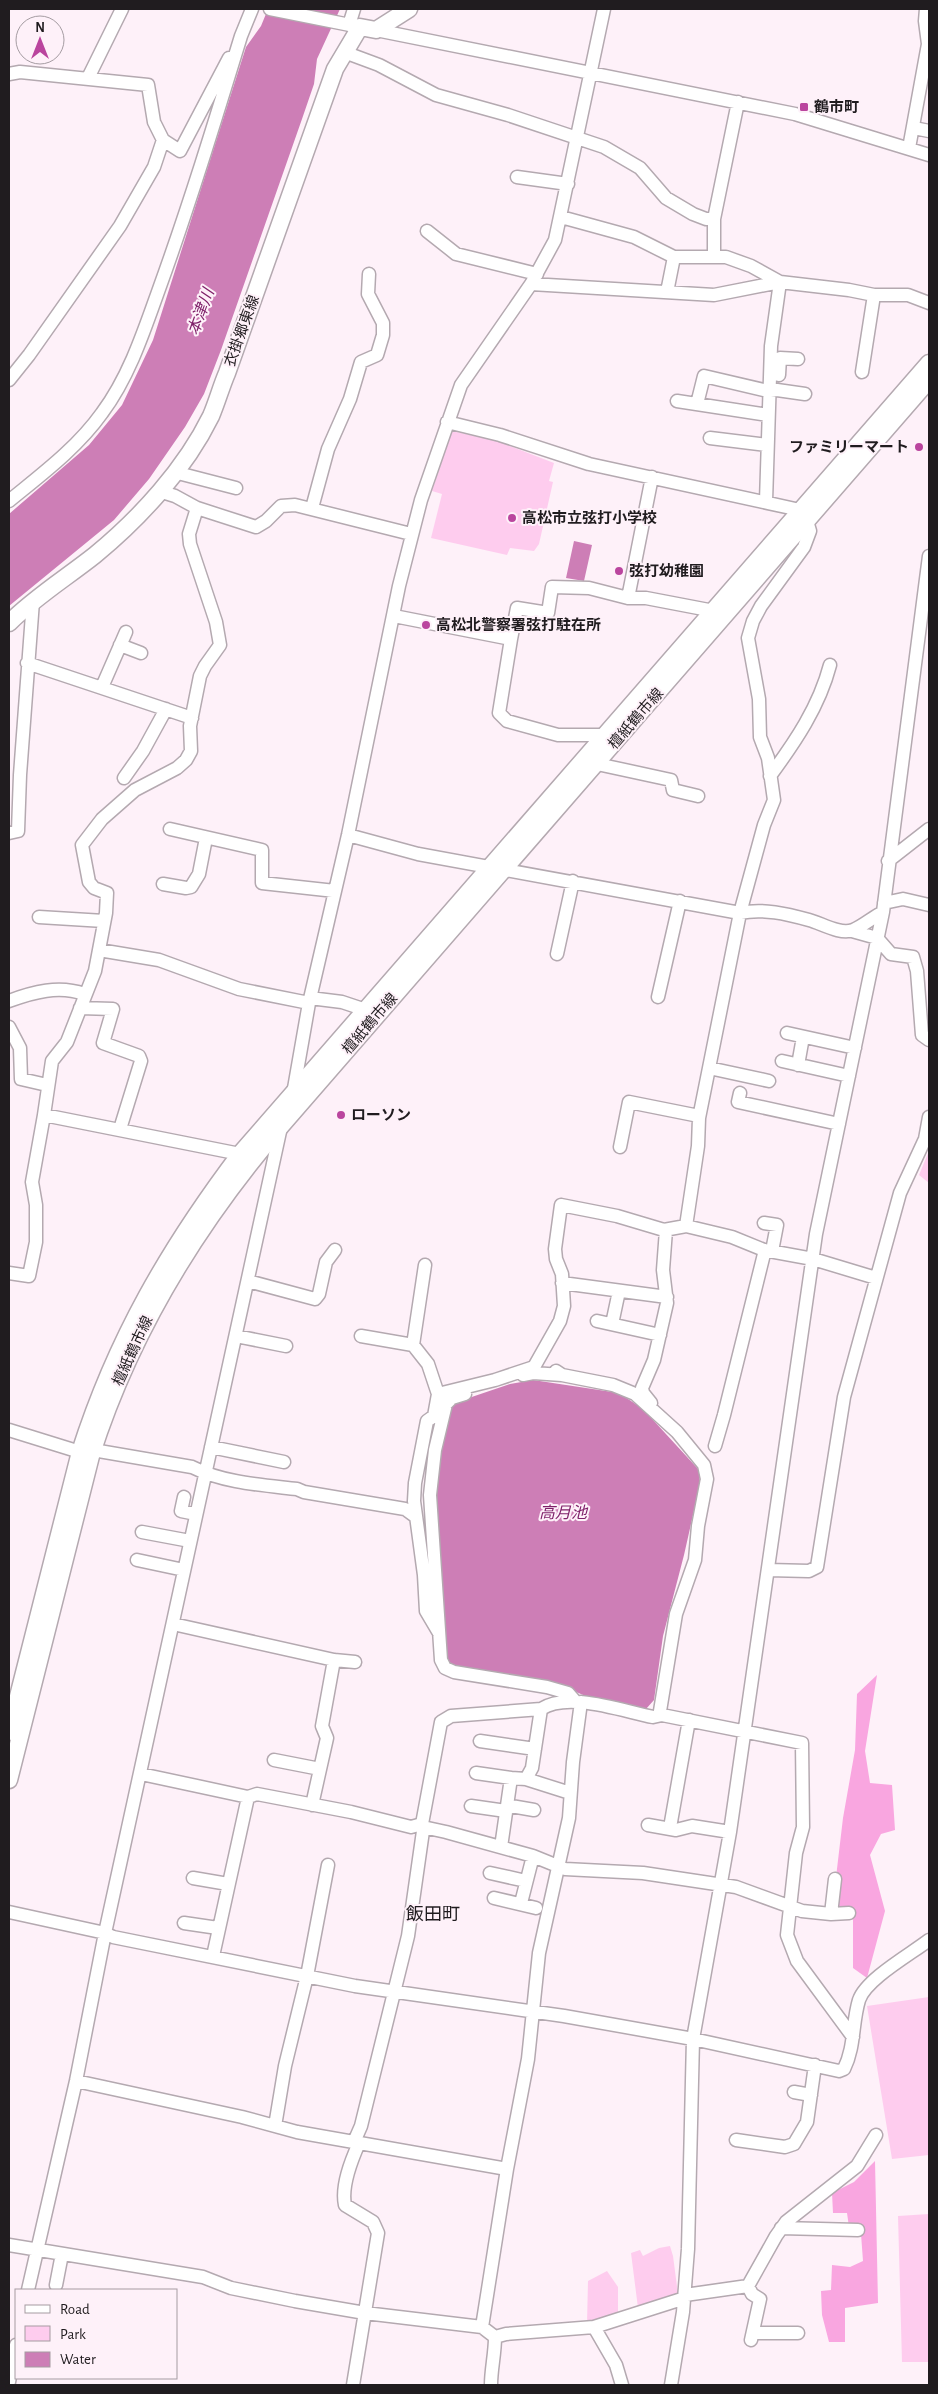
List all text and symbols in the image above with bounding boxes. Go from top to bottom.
north arrow [15,15,65,65]
text: N [35,21,45,35]
place label: 鶴市町 [814,99,859,115]
marker: 鶴市町 [798,101,810,113]
water label: 本津川 [184,284,217,337]
street label: 衣掛郷東線 [220,293,262,369]
place label: ファミリーマート [789,440,909,455]
marker: ファミリーマート [913,441,925,453]
place label: 高松市立弦打小学校 [522,510,657,526]
marker: 高松市立弦打小学校 [506,512,518,524]
place label: 弦打幼稚園 [629,563,704,579]
marker: 弦打幼稚園 [613,565,625,577]
place label: 高松北警察署弦打駐在所 [436,617,601,633]
marker: 高松北警察署弦打駐在所 [420,619,432,631]
street label: 檀紙鶴市線 [605,685,666,752]
street label: 檀紙鶴市線 [339,990,400,1057]
place label: ローソン [351,1108,411,1123]
marker: ローソン [335,1109,347,1121]
street label: 檀紙鶴市線 [109,1313,156,1388]
water label: 高月池 [539,1504,589,1521]
district label: 飯田町 [406,1905,460,1924]
legend [15,2289,178,2379]
text: Road [60,2302,90,2317]
text: Park [60,2327,86,2342]
text: Water [60,2352,96,2367]

